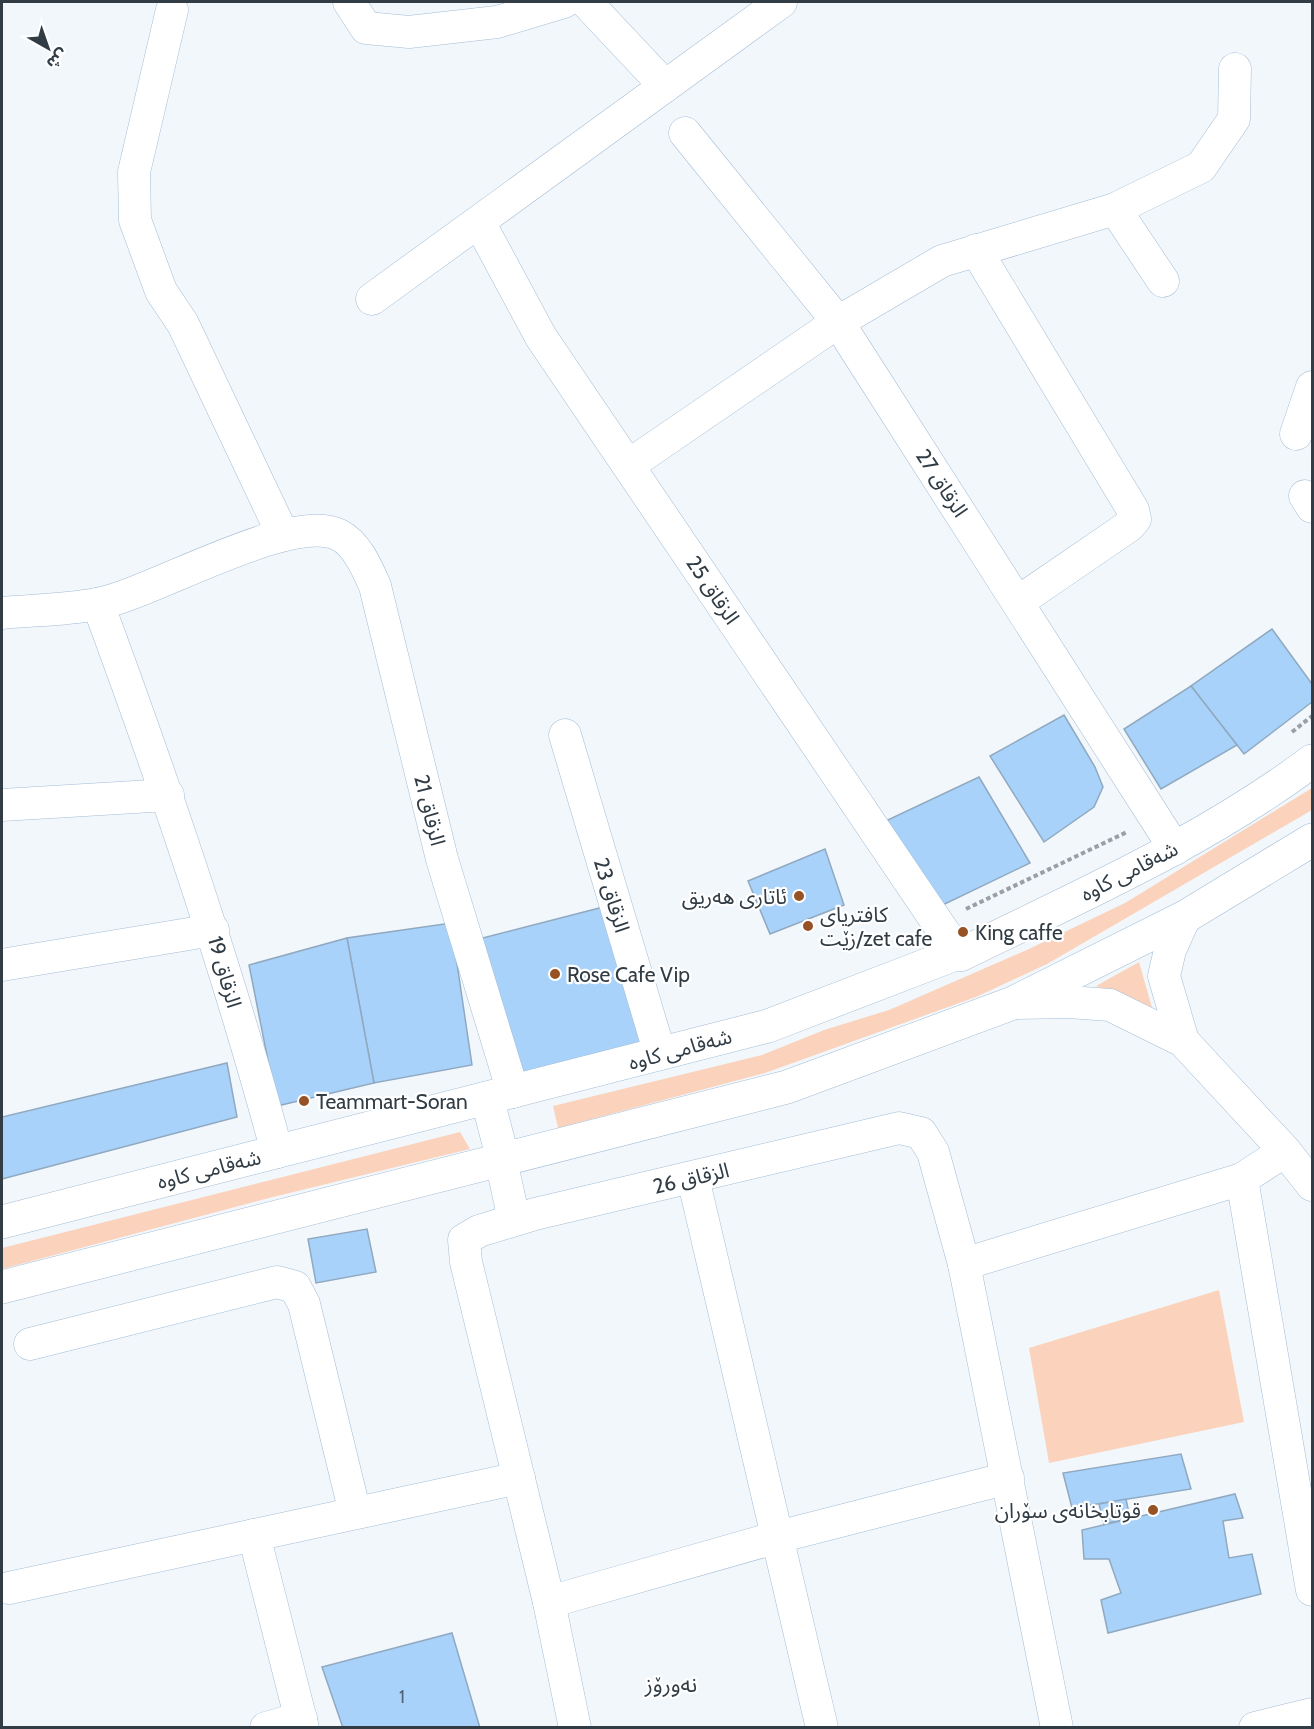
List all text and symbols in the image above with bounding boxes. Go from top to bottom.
north arrow [18,18,78,78]
text: ش [43,45,72,73]
street label: الزقاق 27 [911,444,973,522]
street label: الزقاق 25 [681,551,745,629]
street label: الزقاق 21 [409,772,451,848]
street label: شەقامی کاوە [1076,836,1182,906]
street label: الزقاق 23 [589,855,635,935]
place label: ئاتاری هەریق [682,884,787,910]
marker: ئاتاری هەریق [792,889,806,903]
place label: کافتریای زێت/zet cafe [820,902,933,951]
marker: کافتریای زێت/zet cafe [801,919,815,933]
place label: King caffe [975,920,1063,945]
marker: King caffe [956,925,970,939]
street label: الزقاق 19 [203,933,247,1011]
place label: Rose Cafe Vip [567,962,690,987]
marker: Rose Cafe Vip [548,967,562,981]
street label: شەقامی کاوە [626,1023,734,1075]
place label: Teammart-Soran [316,1089,468,1114]
marker: Teammart-Soran [297,1094,311,1108]
street label: شەقامی کاوە [155,1144,263,1194]
street label: الزقاق 26 [650,1157,732,1199]
place label: قوتابخانەی سۆران [995,1498,1141,1523]
marker: قوتابخانەی سۆران [1146,1503,1160,1517]
district label: نەورۆز [644,1671,697,1698]
house number: 1 [399,1686,405,1708]

